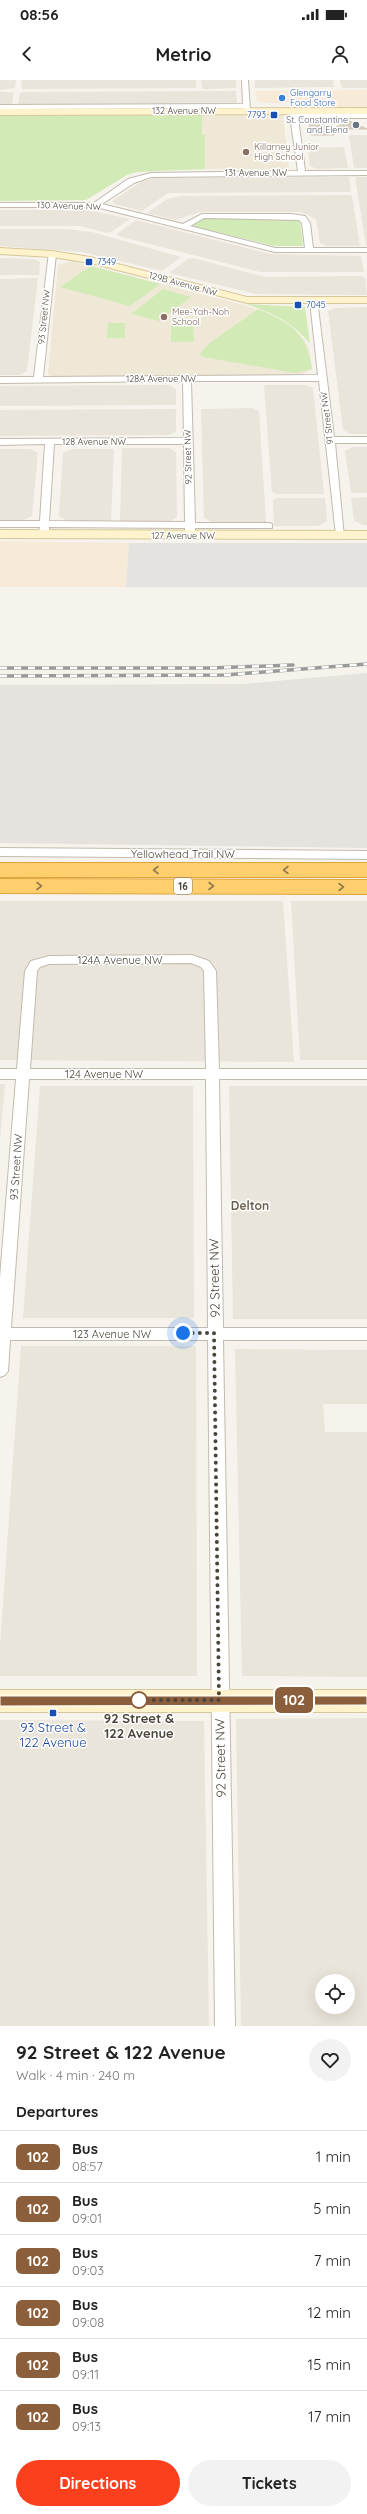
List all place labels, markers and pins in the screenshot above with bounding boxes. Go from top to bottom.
place label: Glengarry Food Store [290,87,336,108]
marker: Glengarry Food Store [277,93,287,103]
place label: 7793 [247,109,266,120]
marker: 7793 [269,110,279,120]
place label: St. Constantine and Elena [286,114,348,135]
marker: St. Constantine and Elena [351,120,361,130]
place label: Killarney Junior High School [254,141,320,162]
marker: Killarney Junior High School [241,147,251,157]
place label: 7349 [97,256,116,267]
marker: 7349 [84,257,94,267]
place label: 7045 [306,299,326,310]
marker: 7045 [293,300,303,310]
place label: Mee-Yah-Noh School [172,306,229,327]
marker: Mee-Yah-Noh School [159,312,169,322]
marker: 92 Street & 122 Avenue [130,1691,148,1709]
marker: 93 Street & 122 Avenue [48,1708,58,1718]
place label: 92 Street & 122 Avenue [104,1710,174,1741]
place label: 93 Street & 122 Avenue [19,1719,87,1750]

